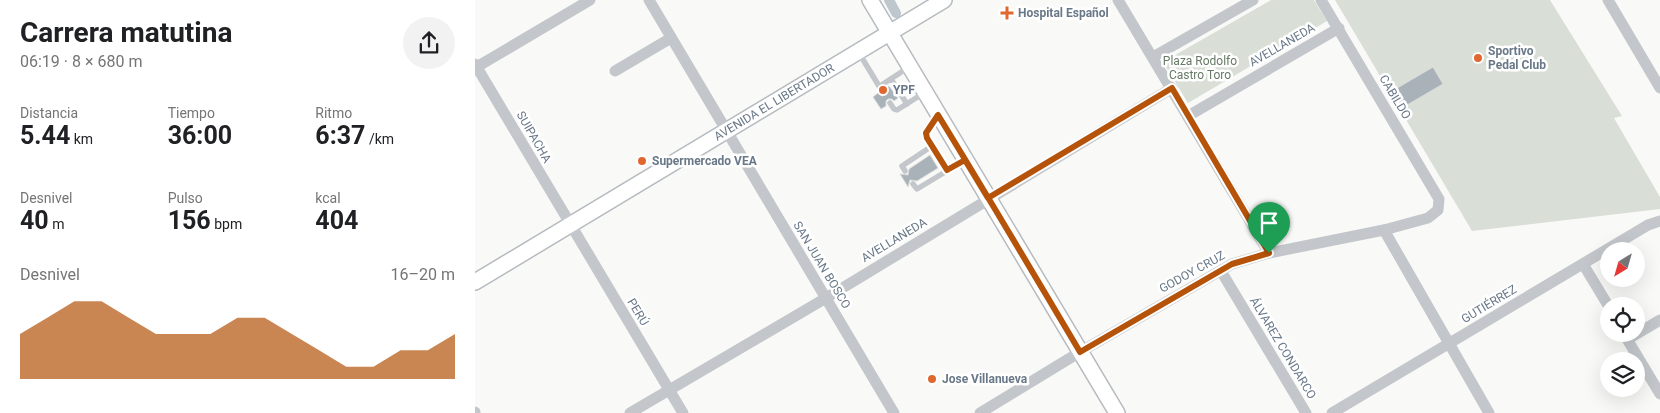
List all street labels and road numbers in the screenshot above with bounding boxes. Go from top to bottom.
street label: AVELLANEDA [1247,20,1318,69]
street label: AVENIDA EL LIBERTADOR [712,60,837,144]
street label: CABILDO [1376,72,1414,122]
street label: SUIPACHA [514,109,554,165]
street label: AVELLANEDA [859,215,929,265]
street label: SAN JUAN BOSCO [790,219,854,311]
street label: GODOY CRUZ [1157,248,1227,296]
street label: GUTIÉRREZ [1458,281,1519,326]
street label: ÁLVAREZ CONDARCO [1247,294,1320,401]
street label: PERÚ [624,295,652,328]

